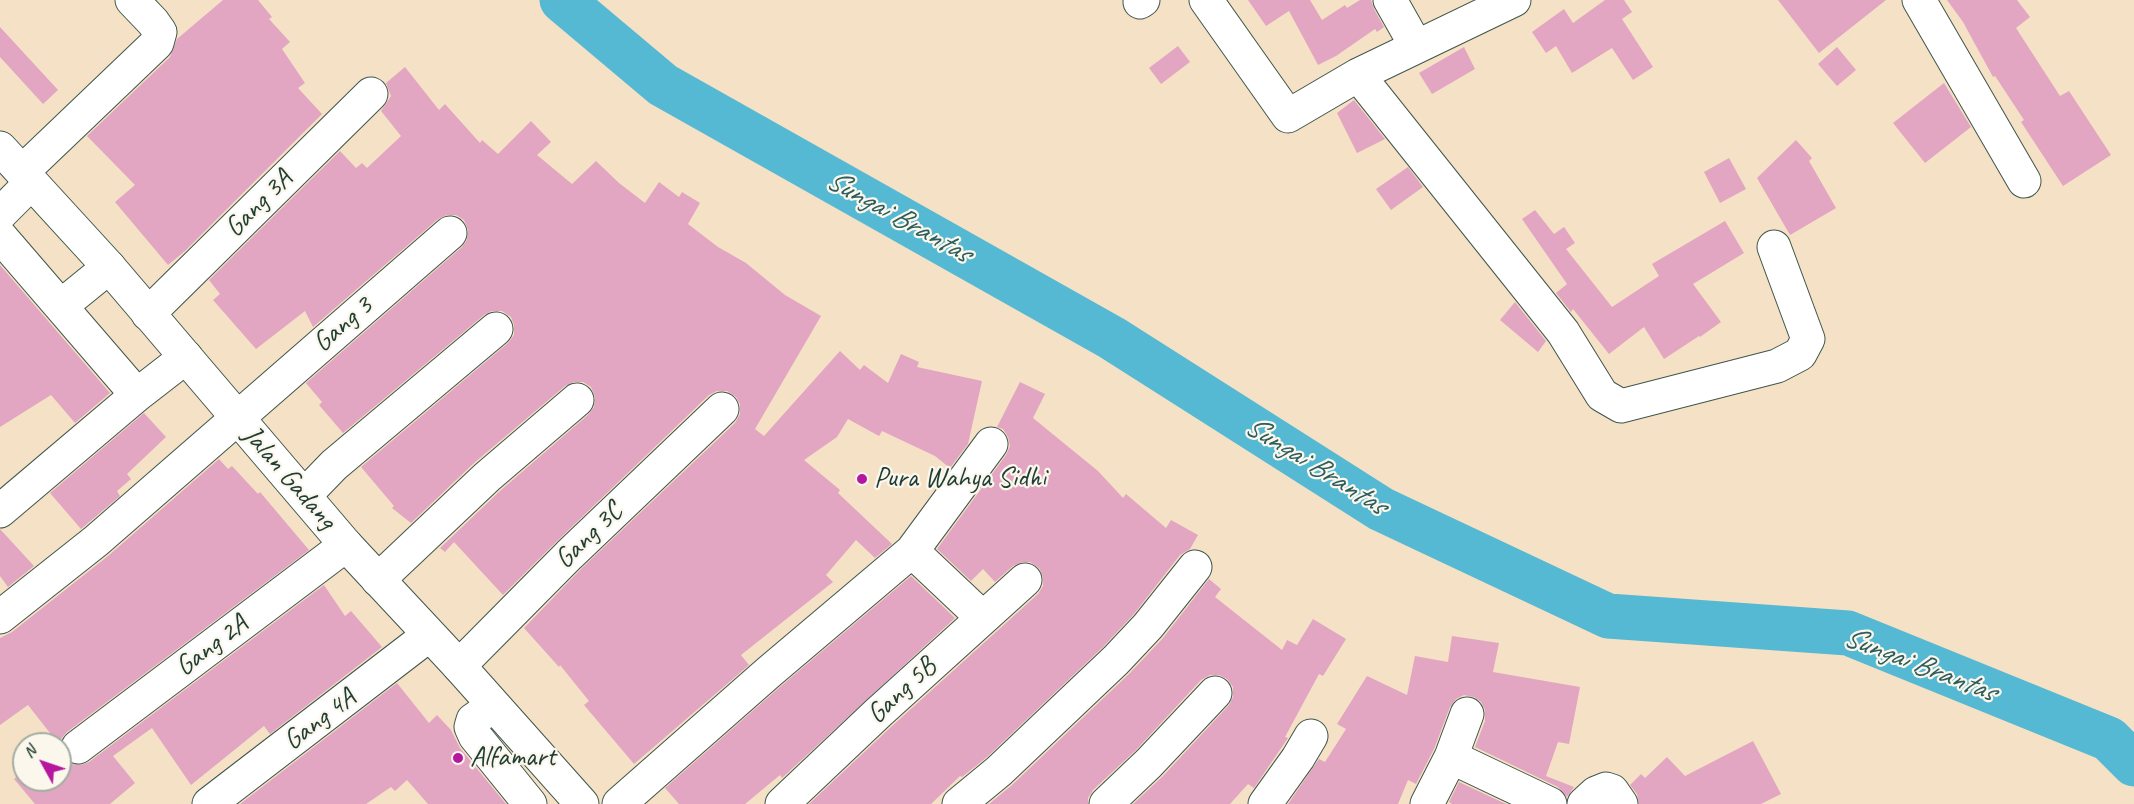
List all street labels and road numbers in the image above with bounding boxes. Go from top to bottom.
street label: Gang 3A [218,163,300,245]
street label: Gang 3 [306,290,380,360]
street label: Jalan Gadang [235,419,343,537]
street label: Gang 3C [548,496,630,576]
street label: Gang 2A [169,608,255,684]
street label: Gang 5B [860,651,944,731]
street label: Gang 4A [277,682,363,758]

